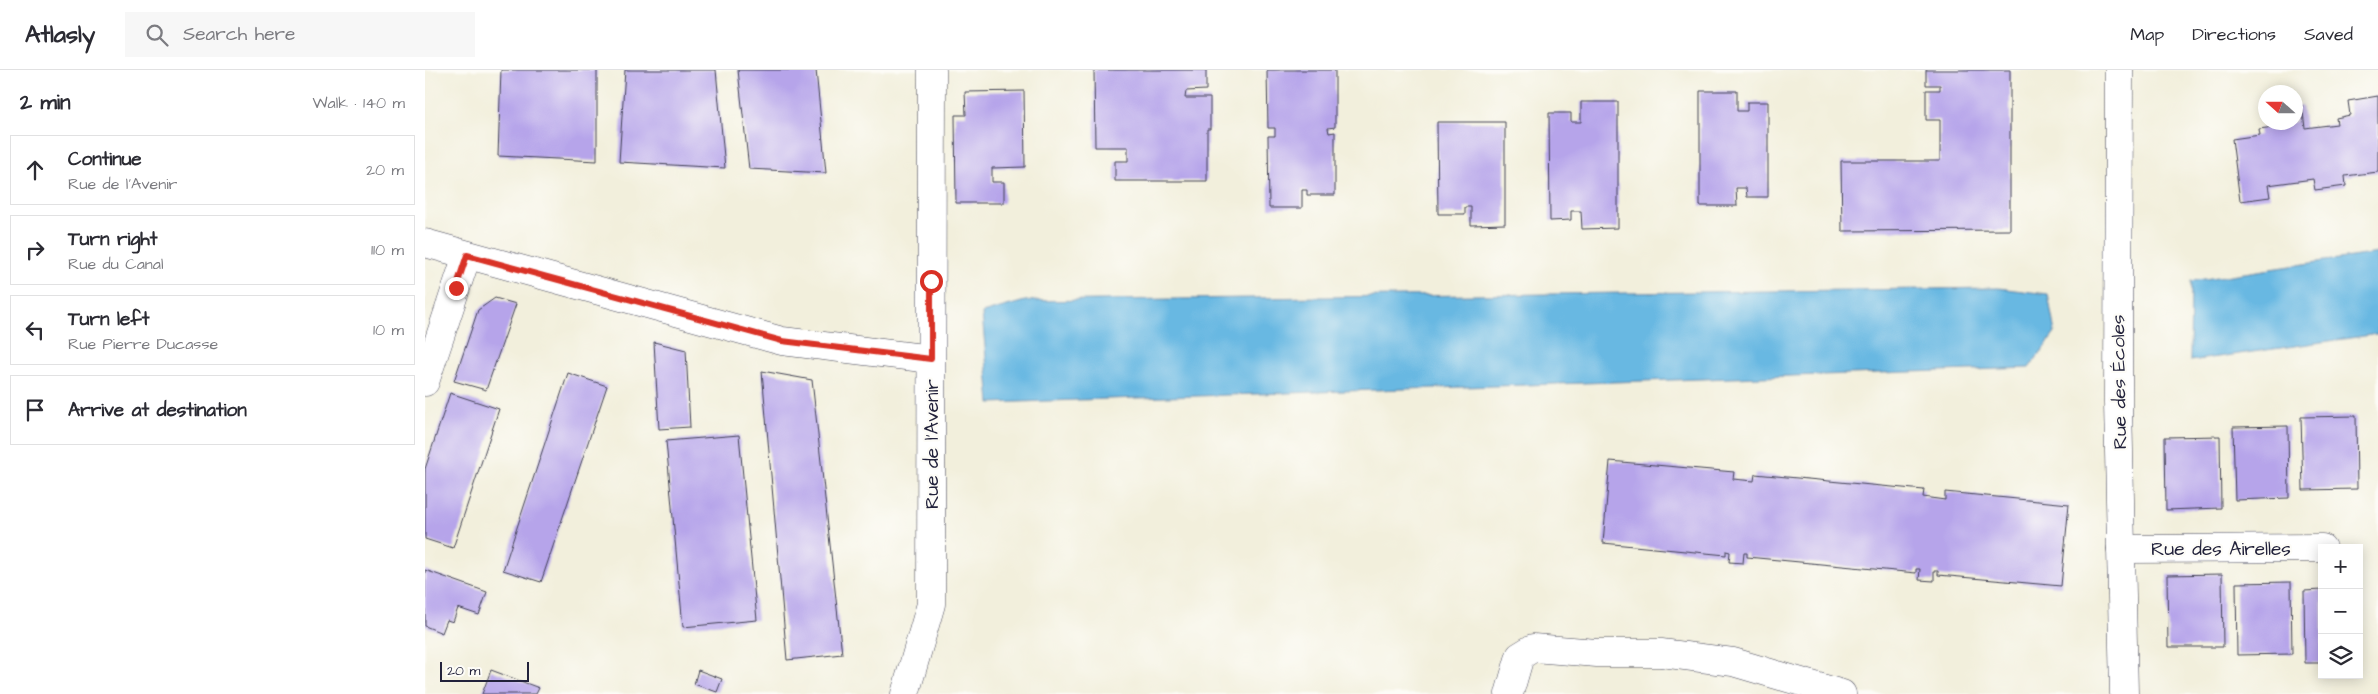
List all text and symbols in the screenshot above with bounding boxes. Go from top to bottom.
search box [125,12,475,57]
text: Atlasly [25,18,95,52]
icon: search [143,21,171,49]
text: Search here [183,21,295,48]
text: Map [2130,22,2164,47]
text: Directions [2192,22,2276,47]
text: Saved [2304,22,2353,47]
north arrow [2258,85,2303,130]
text: 2 min [20,88,70,117]
text: Walk · 140 m [313,92,405,114]
text: Continue [68,146,142,173]
icon: ahead [21,156,49,184]
text: 20 m [366,159,404,181]
text: Rue de l'Avenir [68,173,177,195]
text: Turn right [68,226,157,253]
icon: right [21,236,49,264]
text: 110 m [371,239,404,261]
text: Rue du Canal [68,253,163,275]
route start [920,270,943,293]
route end [445,277,468,300]
text: Turn left [68,306,149,333]
street label: Rue des Écoles [2105,314,2134,450]
icon: left [21,316,49,344]
text: 10 m [373,319,404,341]
text: Rue Pierre Ducasse [68,333,218,355]
street label: Rue de l'Avenir [919,379,946,509]
icon: arrive [21,396,49,424]
text: Arrive at destination [68,397,247,424]
street label: Rue des Airelles [2151,536,2291,563]
map controls [2318,544,2363,679]
button: + [2318,544,2363,589]
button: − [2318,589,2363,634]
button: layers [2318,634,2363,679]
scale bar [440,659,529,682]
text: 20 m [447,661,480,681]

